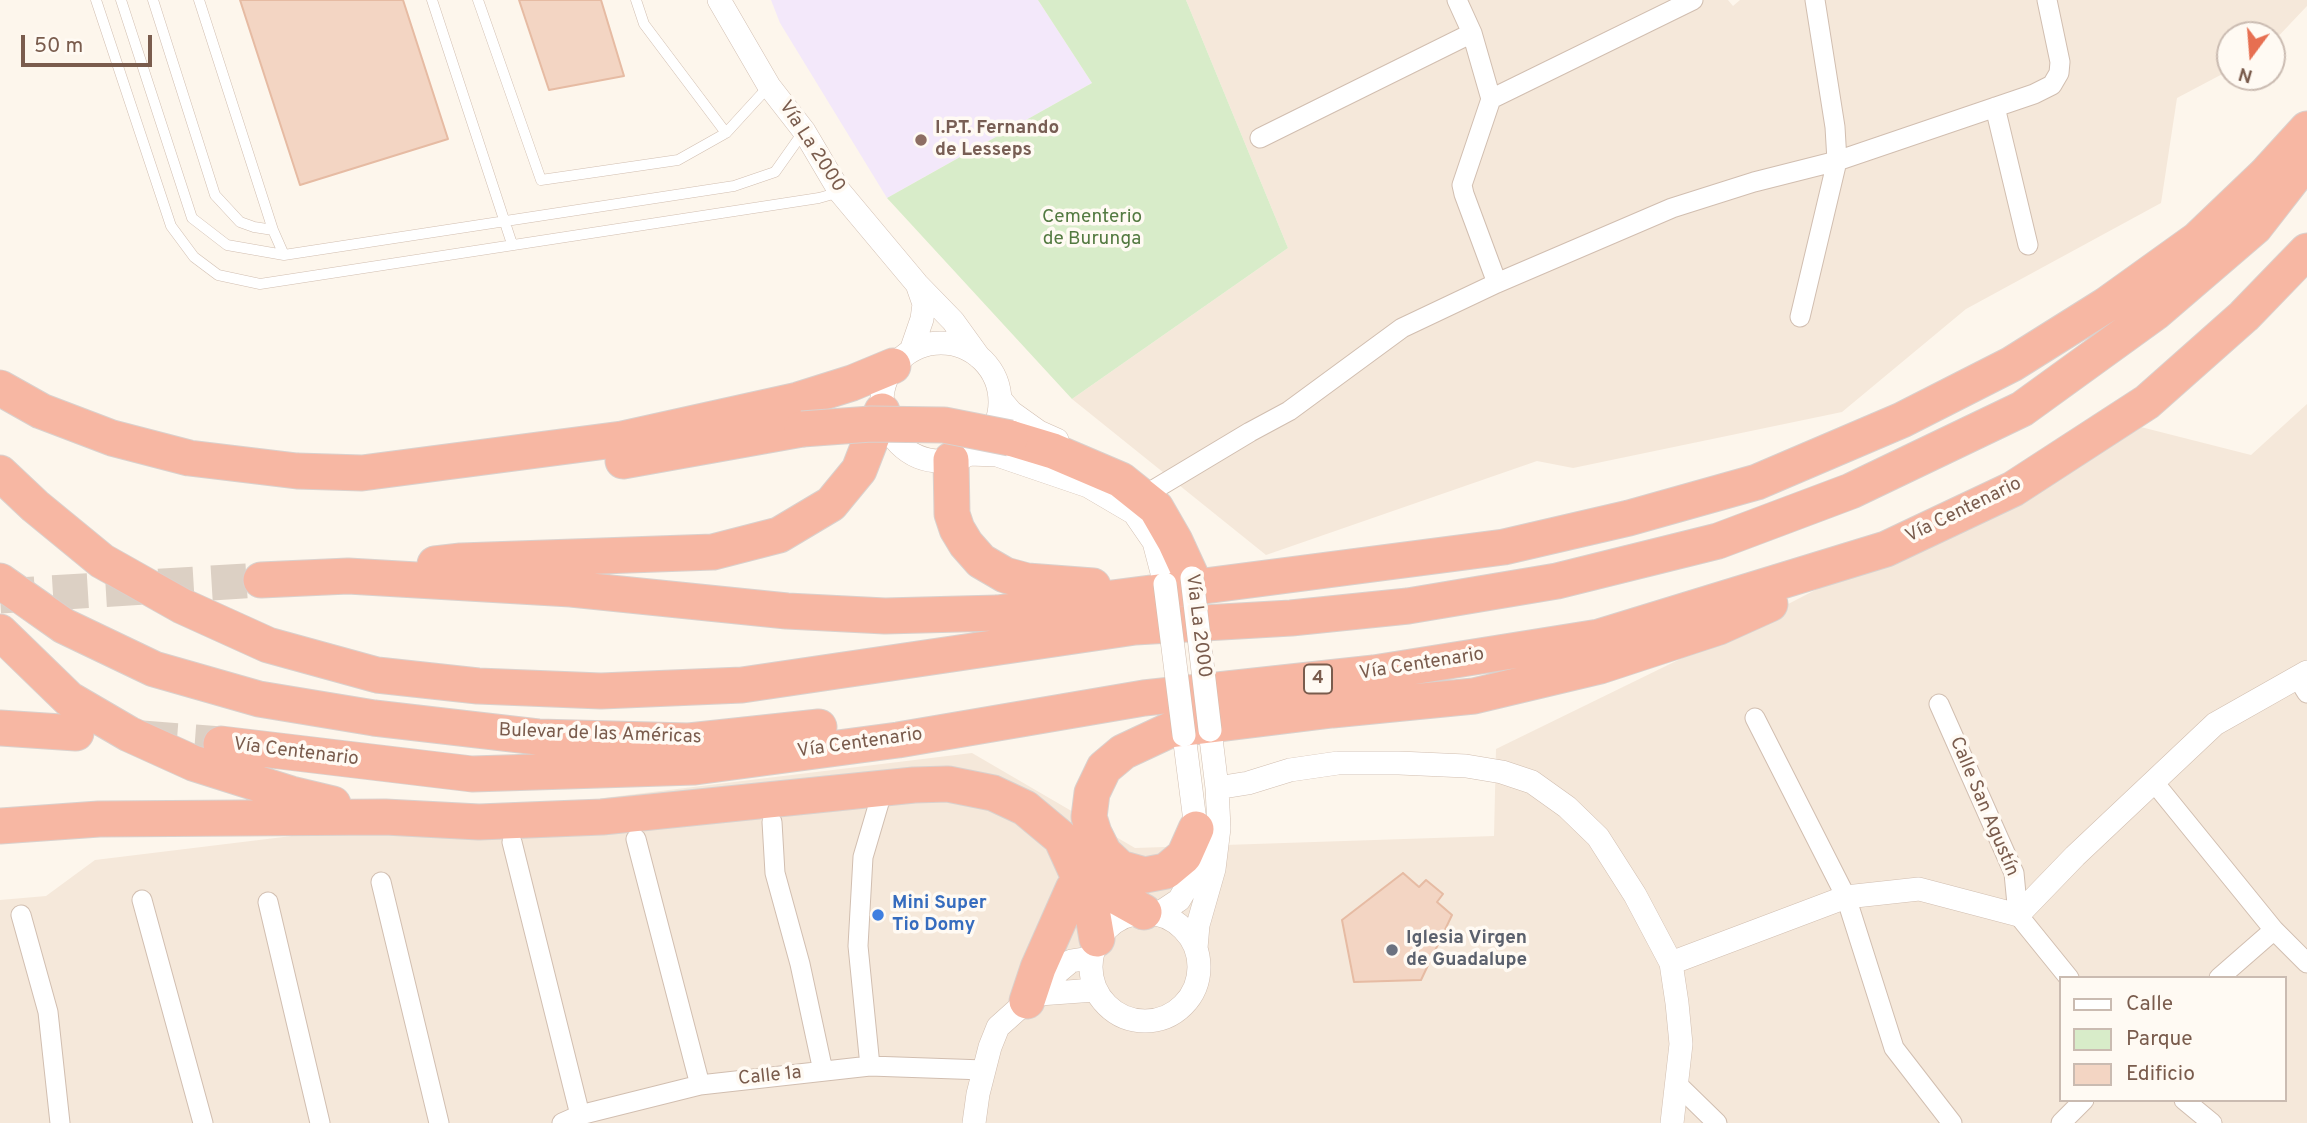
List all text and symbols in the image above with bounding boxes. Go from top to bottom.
scale bar [24,21,156,65]
north arrow [2216,21,2286,91]
text: 50 m [34,33,83,60]
text: N [2236,61,2256,88]
street label: Vía La 2000 [773,97,849,197]
place label: I.P.T. Fernando de Lesseps [935,118,1059,162]
marker: I.P.T. Fernando de Lesseps [913,132,929,148]
park label: Cementerio de Burunga [1042,207,1142,251]
street label: Vía Centenario [1902,473,2026,549]
street label: Vía La 2000 [1179,573,1215,679]
street label: Vía Centenario [1358,644,1486,686]
road number: 4 [1304,664,1332,694]
street label: Bulevar de las Américas [498,720,702,750]
street label: Vía Centenario [796,724,924,764]
street label: Vía Centenario [232,734,360,772]
street label: Calle San Agustín [1943,734,2023,880]
place label: Mini Super Tio Domy [892,893,987,937]
marker: Mini Super Tio Domy [870,907,886,923]
place label: Iglesia Virgen de Guadalupe [1406,928,1527,972]
marker: Iglesia Virgen de Guadalupe [1384,942,1400,958]
legend [2058,976,2286,1102]
text: Calle [2126,991,2173,1018]
text: Parque [2126,1026,2193,1053]
text: Edificio [2126,1061,2195,1088]
street label: Calle 1a [737,1062,803,1092]

